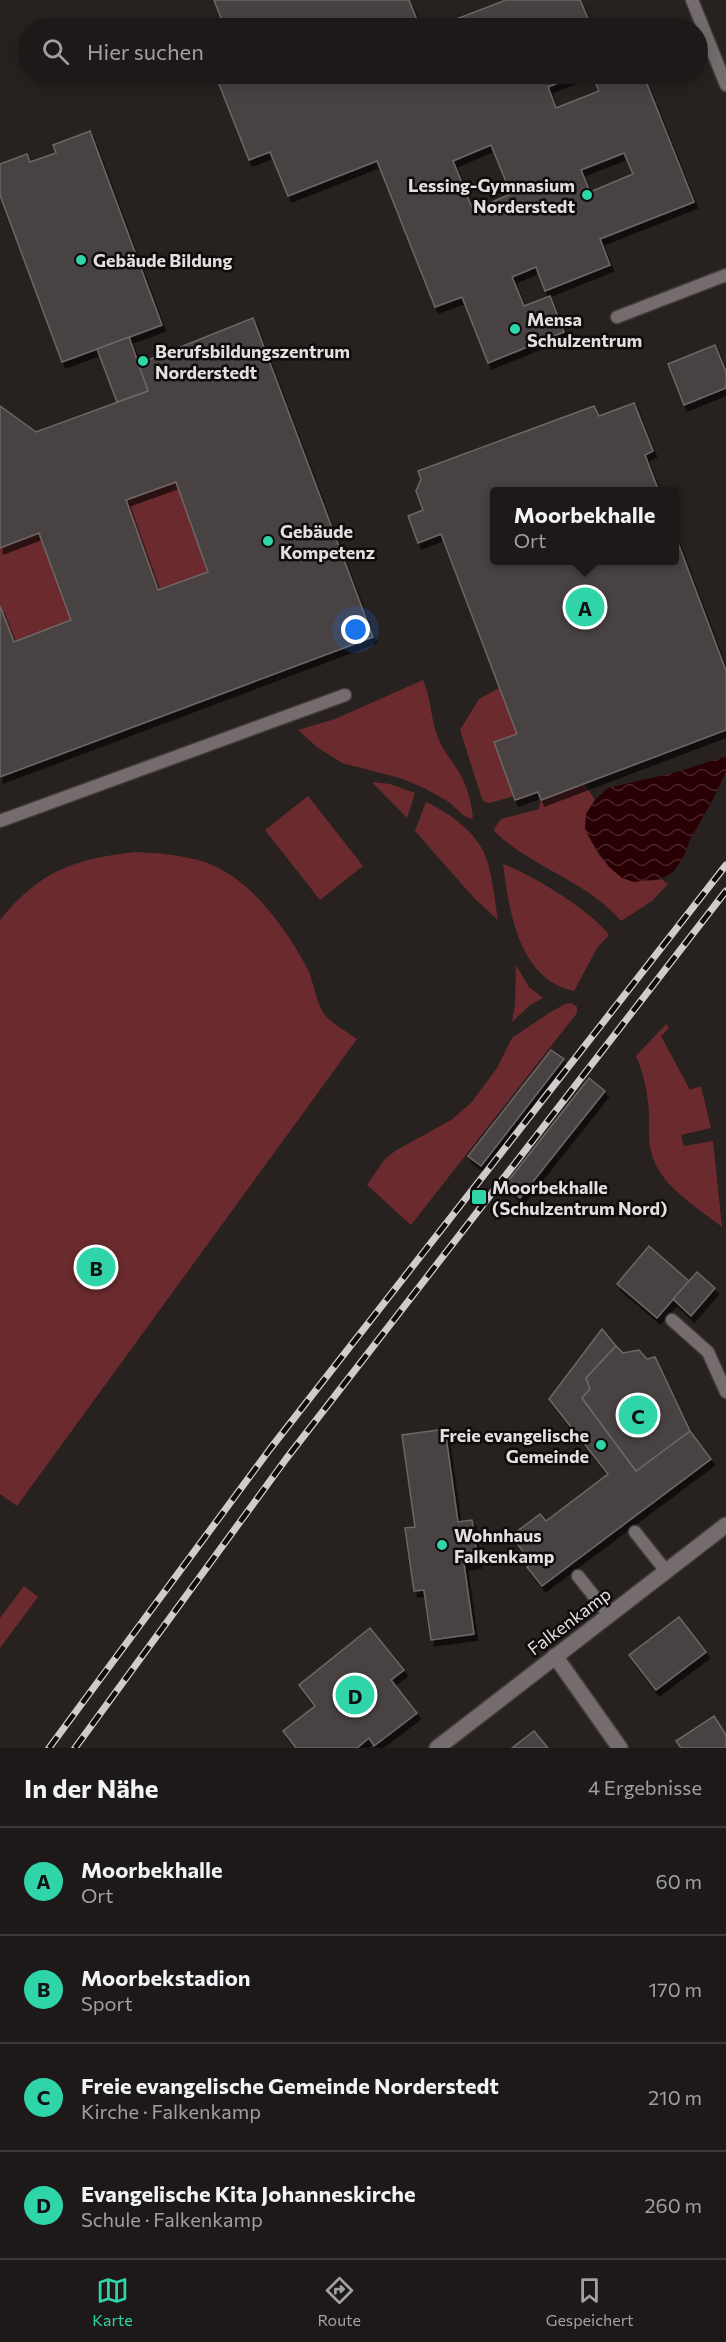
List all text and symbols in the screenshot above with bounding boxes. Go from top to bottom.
search box [18,18,708,84]
icon: search [39,35,72,68]
text: Hier suchen [87,38,204,65]
place label: Lessing-Gymnasium Norderstedt [408,174,575,217]
marker: Lessing-Gymnasium Norderstedt [580,188,594,202]
place label: Gebäude Bildung [93,249,232,271]
marker: Gebäude Bildung [74,253,88,267]
place label: Mensa Schulzentrum [527,308,642,351]
marker: Mensa Schulzentrum [508,322,522,336]
place label: Berufsbildungszentrum Norderstedt [155,340,350,383]
marker: Berufsbildungszentrum Norderstedt [136,354,150,368]
popup [490,487,679,565]
text: Moorbekhalle [514,501,655,528]
place label: Gebäude Kompetenz [280,520,375,563]
text: Ort [514,528,546,552]
marker: Gebäude Kompetenz [261,534,275,548]
pin: A [566,584,604,630]
your location [341,615,370,644]
place label: Moorbekhalle (Schulzentrum Nord) [492,1176,667,1219]
marker: Moorbekhalle (Schulzentrum Nord) [470,1188,488,1206]
pin: B [76,1244,116,1290]
pin: C [618,1392,658,1438]
place label: Freie evangelische Gemeinde [439,1424,589,1467]
marker: Freie evangelische Gemeinde [594,1438,608,1452]
place label: Wohnhaus Falkenkamp [454,1524,555,1567]
marker: Wohnhaus Falkenkamp [435,1538,449,1552]
street label: Falkenkamp [523,1583,615,1659]
pin: D [336,1672,374,1718]
text: In der Nähe [24,1772,159,1803]
text: 4 Ergebnisse [588,1775,702,1799]
text: Moorbekhalle [81,1856,223,1883]
text: A [36,1869,51,1893]
text: 60 m [656,1869,702,1893]
text: Ort [81,1883,114,1907]
text: Moorbekstadion [81,1964,251,1991]
text: B [37,1977,50,2001]
text: 170 m [649,1977,702,2001]
text: Sport [81,1991,133,2015]
text: Freie evangelische Gemeinde Norderstedt [81,2072,499,2099]
text: C [37,2085,50,2109]
text: 210 m [648,2085,702,2109]
text: Kirche · Falkenkamp [81,2099,261,2123]
text: Evangelische Kita Johanneskirche [81,2180,416,2207]
text: D [36,2193,51,2217]
text: 260 m [644,2193,702,2217]
text: Schule · Falkenkamp [81,2207,263,2231]
tab: Karte [92,2274,133,2329]
tab: Route [317,2274,361,2329]
tab: Gespeichert [546,2274,634,2329]

